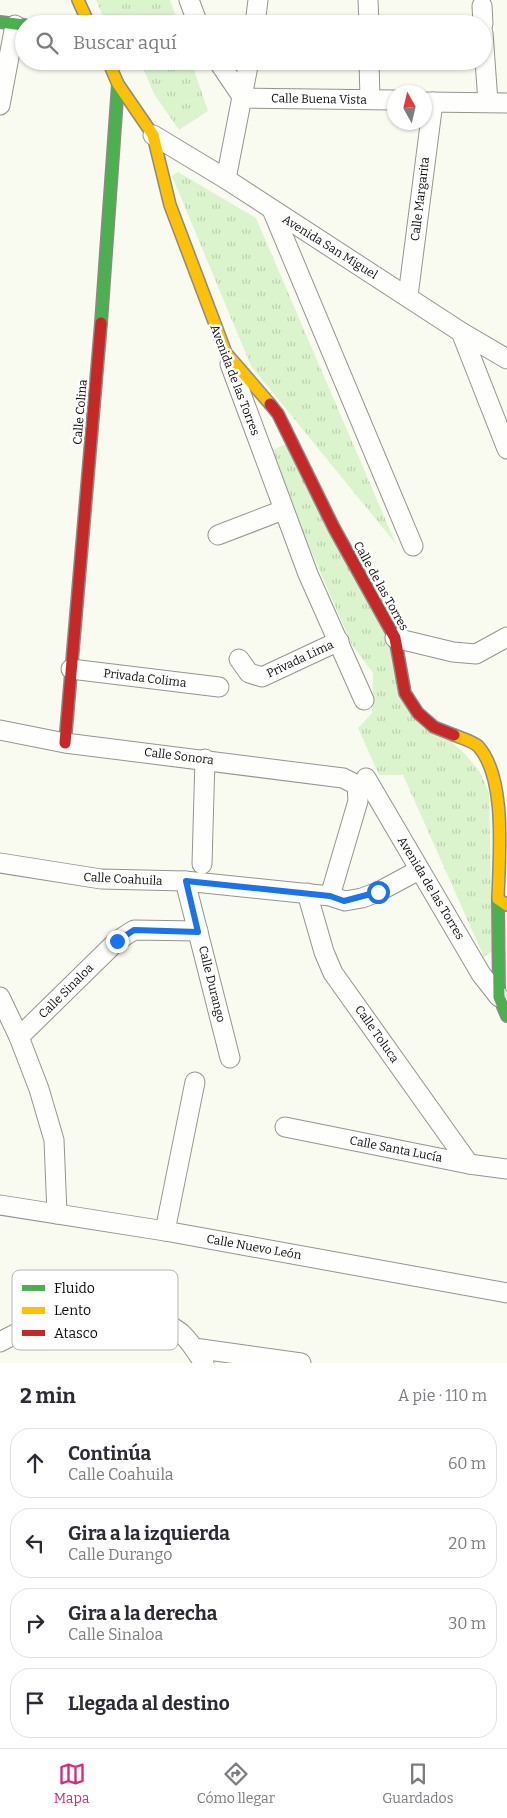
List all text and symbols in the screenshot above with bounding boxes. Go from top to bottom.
search box [15,15,492,70]
icon: search [33,29,61,57]
text: Buscar aquí [73,31,177,54]
north arrow [387,85,432,130]
street label: Calle Buena Vista [271,91,368,107]
street label: Calle Margarita [408,156,432,242]
street label: Avenida San Miguel [280,212,381,282]
street label: Avenida de las Torres [207,323,263,438]
street label: Calle Colina [70,378,90,445]
street label: Calle de las Torres [351,539,411,633]
street label: Privada Lima [264,637,336,681]
street label: Privada Colima [103,666,188,690]
street label: Calle Sonora [143,745,215,767]
street label: Avenida de las Torres [395,834,467,942]
street label: Calle Coahuila [83,870,163,888]
route start [367,881,390,904]
route end [106,930,129,953]
street label: Calle Durango [196,944,228,1024]
street label: Calle Sinaloa [36,960,97,1021]
street label: Calle Toluca [352,1003,402,1066]
street label: Calle Santa Lucía [349,1133,444,1165]
street label: Calle Nuevo León [205,1232,303,1262]
legend [12,1270,178,1350]
text: Fluido [54,1280,95,1297]
text: Lento [54,1302,91,1319]
text: Atasco [54,1325,98,1342]
text: 2 min [20,1383,76,1409]
text: A pie · 110 m [398,1386,487,1405]
text: Continúa [68,1442,151,1465]
icon: ahead [21,1449,49,1477]
text: 60 m [448,1454,486,1473]
text: Calle Coahuila [68,1465,174,1484]
text: Gira a la izquierda [68,1522,230,1545]
icon: left [21,1529,49,1557]
text: 20 m [449,1534,486,1553]
text: Calle Durango [68,1545,173,1564]
text: Gira a la derecha [68,1602,217,1625]
icon: right [21,1609,49,1637]
text: 30 m [448,1614,486,1633]
text: Calle Sinaloa [68,1625,163,1644]
icon: arrive [21,1689,49,1717]
text: Llegada al destino [68,1692,230,1715]
tab: Mapa [54,1760,90,1807]
tab: Cómo llegar [197,1760,275,1807]
tab: Guardados [382,1760,453,1807]

